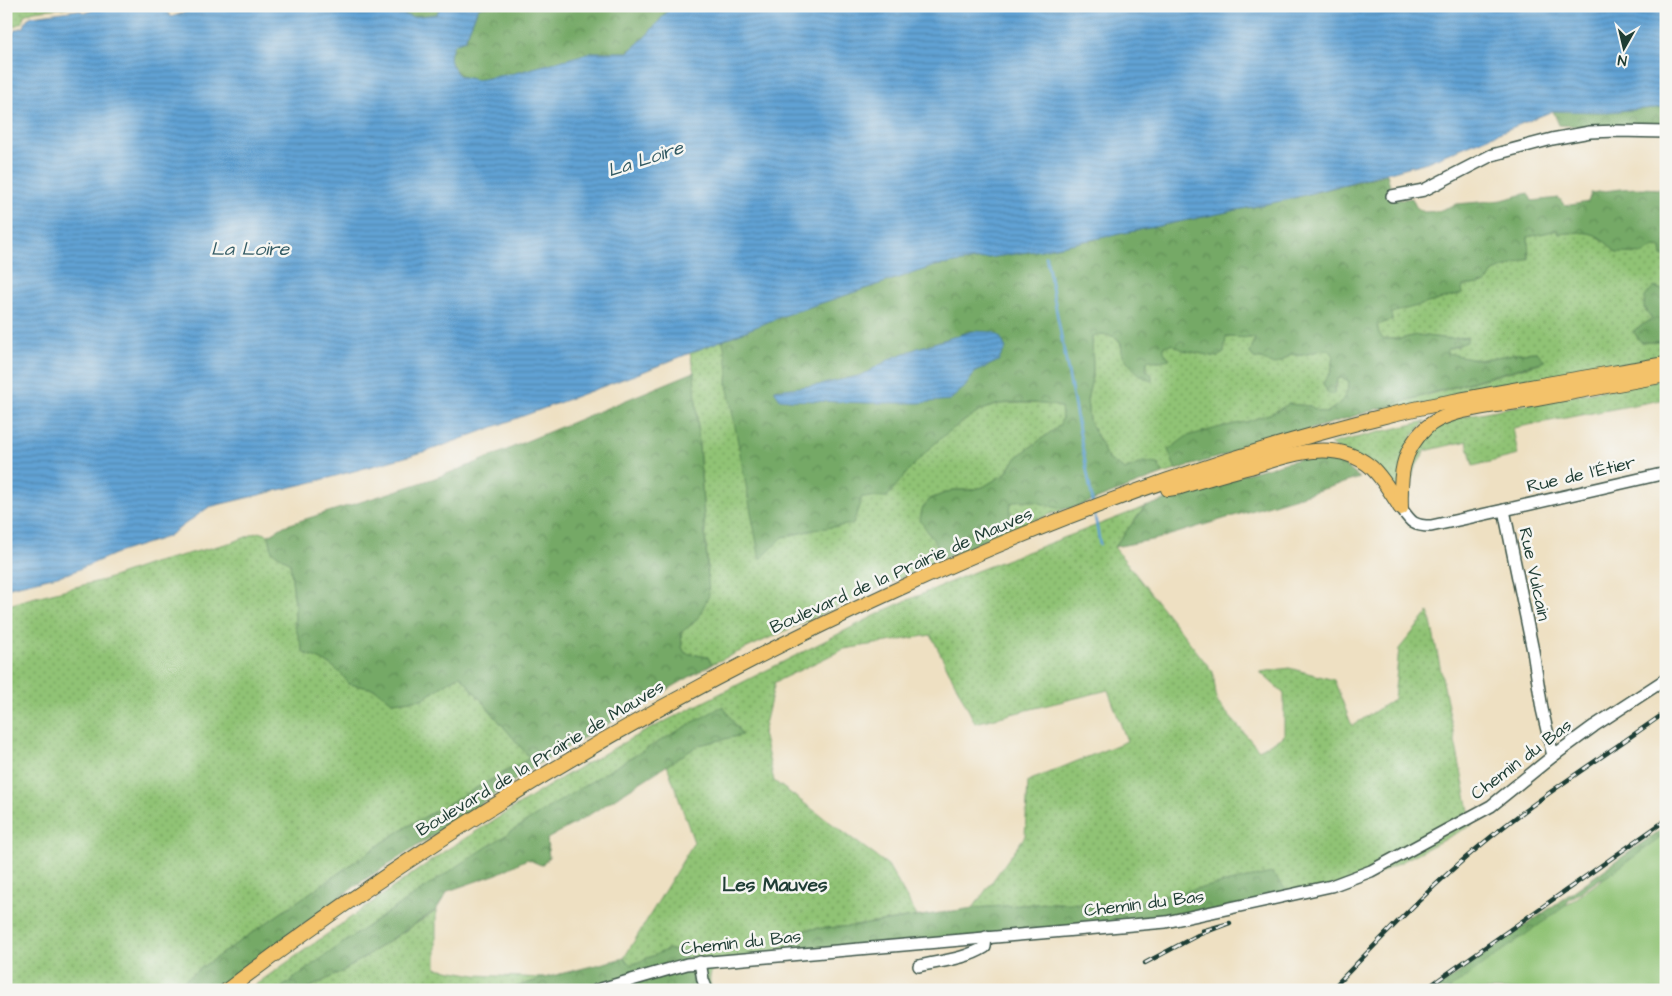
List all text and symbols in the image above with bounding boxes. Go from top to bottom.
north arrow [1600,22,1650,72]
text: N [1616,49,1628,70]
water label: La Loire [604,134,688,184]
water label: La Loire [211,236,291,263]
street label: Rue de l'Étier [1524,450,1638,499]
street label: Boulevard de la Prairie de Mauves [766,501,1037,640]
street label: Rue Vulcain [1512,525,1557,623]
street label: Boulevard de la Prairie de Mauves [412,674,669,843]
street label: Chemin du Bas [1465,713,1577,806]
district label: Les Mauves [722,872,828,899]
street label: Chemin du Bas [1083,884,1206,923]
street label: Chemin du Bas [680,924,802,961]

